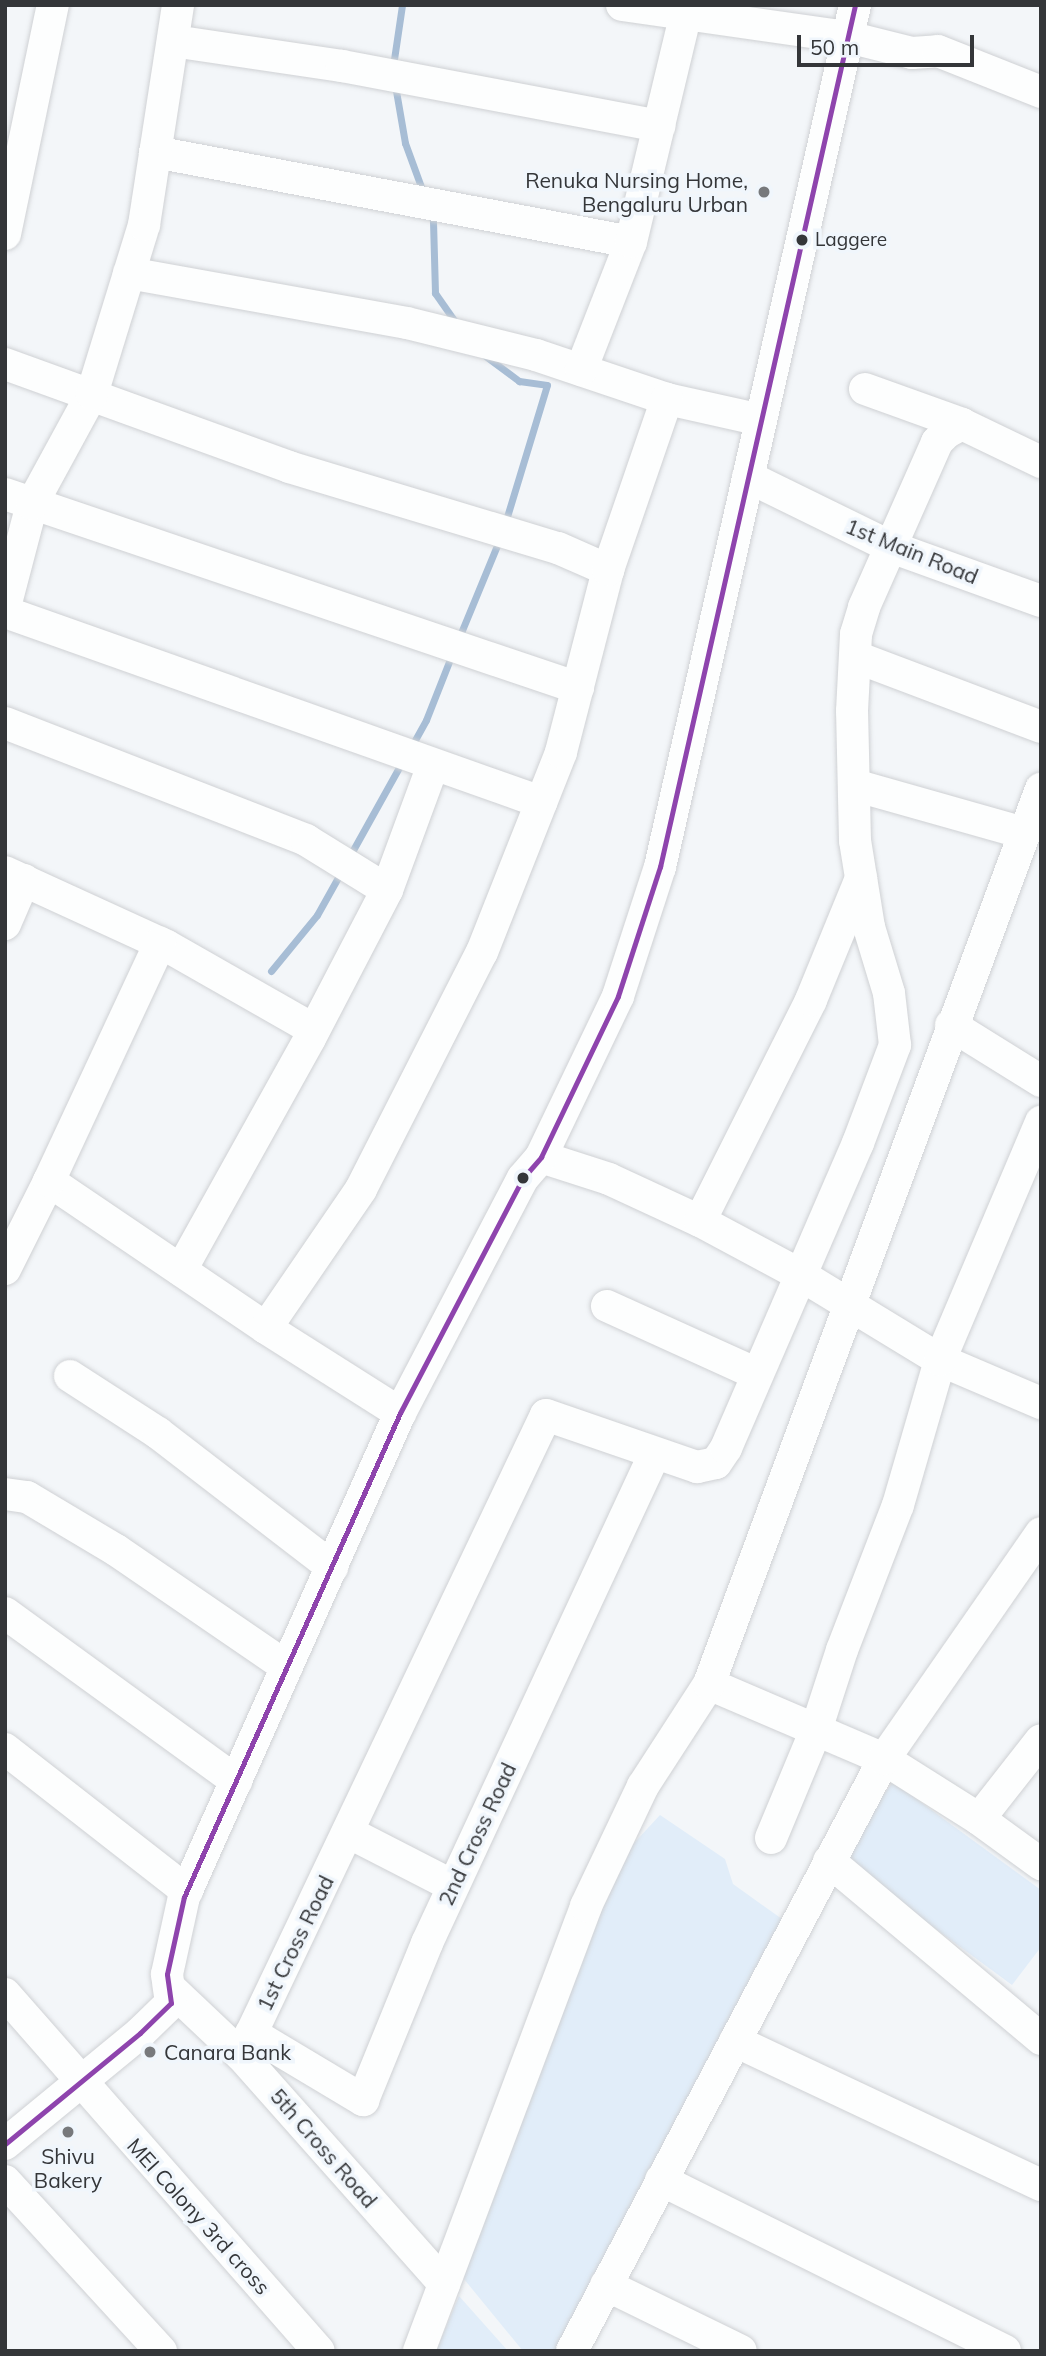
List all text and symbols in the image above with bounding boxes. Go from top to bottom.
scale bar [801,21,978,65]
text: 50 m [810,34,859,60]
place label: Renuka Nursing Home, Bengaluru Urban [525,167,748,217]
marker: Renuka Nursing Home, Bengaluru Urban [754,182,774,202]
place label: Laggere [815,229,887,251]
marker: Laggere [795,233,809,247]
street label: 1st Main Road [842,513,982,589]
unlabelled marker [516,1171,530,1185]
street label: 2nd Cross Road [433,1759,521,1909]
street label: 1st Cross Road [251,1871,339,2015]
place label: Canara Bank [164,2039,291,2065]
marker: Canara Bank [142,2044,158,2060]
street label: 5th Cross Road [265,2083,383,2213]
marker: Shivu Bakery [60,2124,76,2140]
street label: MEI Colony 3rd cross [122,2133,276,2299]
place label: Shivu Bakery [34,2143,102,2193]

